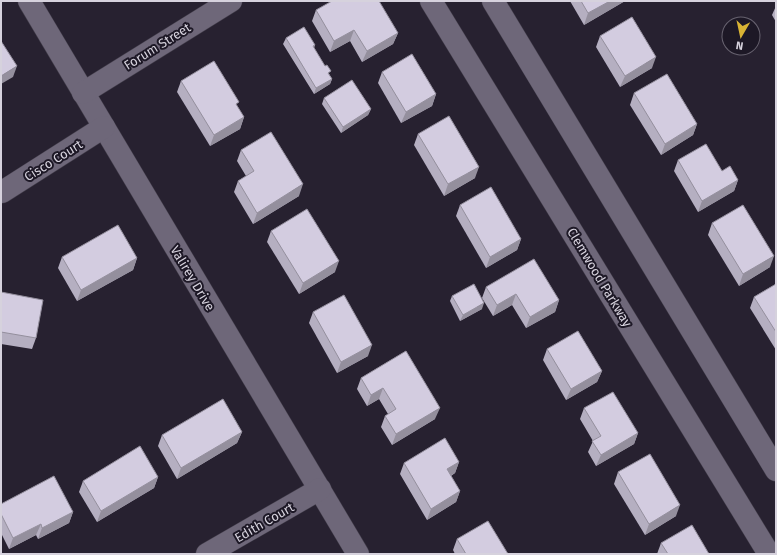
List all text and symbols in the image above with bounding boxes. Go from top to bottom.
north arrow [721,16,761,56]
street label: Forum Street [121,20,194,73]
text: N [735,38,744,52]
street label: Cisco Court [21,136,85,184]
street label: Clemwood Parkway [564,225,635,330]
street label: Valirey Drive [167,243,218,313]
street label: Edith Court [232,499,297,545]

